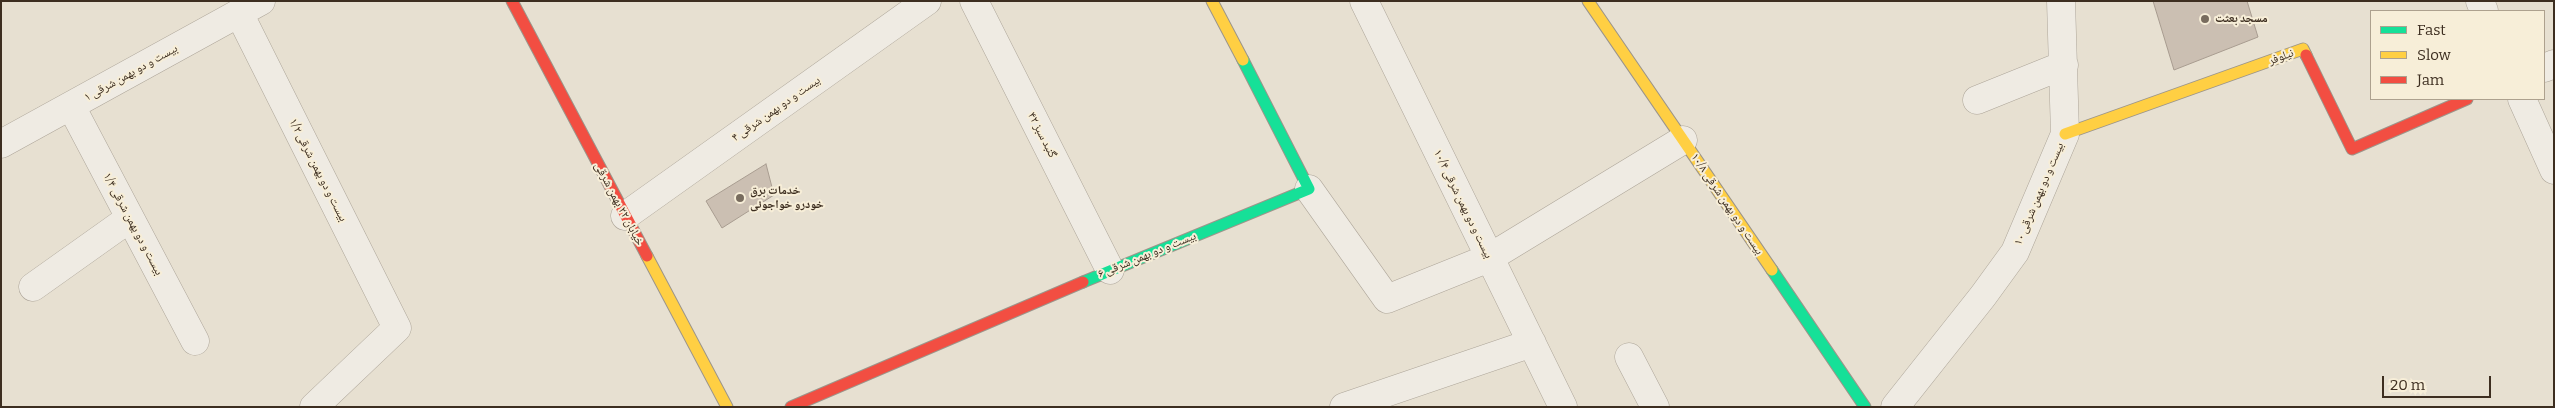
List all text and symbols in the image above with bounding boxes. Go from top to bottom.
legend [2370,10,2545,100]
place label: مسجد بعثت [2215,12,2268,26]
marker: مسجد بعثت [2199,13,2211,25]
text: Fast [2417,21,2446,39]
street label: بیست و دو بهمن شرقی ۱ [82,41,180,105]
street label: نیلوفر [2266,46,2296,68]
text: Slow [2417,46,2451,64]
text: Jam [2417,71,2444,89]
street label: بیست و دو بهمن شرقی ۴ [729,73,823,145]
street label: گنبد سبز ۴۲ [1024,110,1060,160]
street label: بیست و دو بهمن شرقی ۱/۲ [286,116,350,224]
street label: بیست و دو بهمن شرقی ۱۰ [2011,140,2067,248]
street label: بیست و دو بهمن شرقی ۱۰/۴ [1430,147,1496,261]
street label: بیست و دو بهمن شرقی ۱۰/۸ [1688,150,1766,258]
street label: خیابان ۲۲ بهمن شرقی [591,160,647,248]
street label: بیست و دو بهمن شرقی ۱/۴ [100,170,166,278]
place label: خدمات برق خودرو خواجوئی [750,184,824,212]
marker: خدمات برق خودرو خواجوئی [734,192,746,204]
street label: بیست و دو بهمن شرقی ۶ [1096,229,1198,281]
scale bar [2385,366,2494,398]
text: 20 m [2390,376,2425,394]

